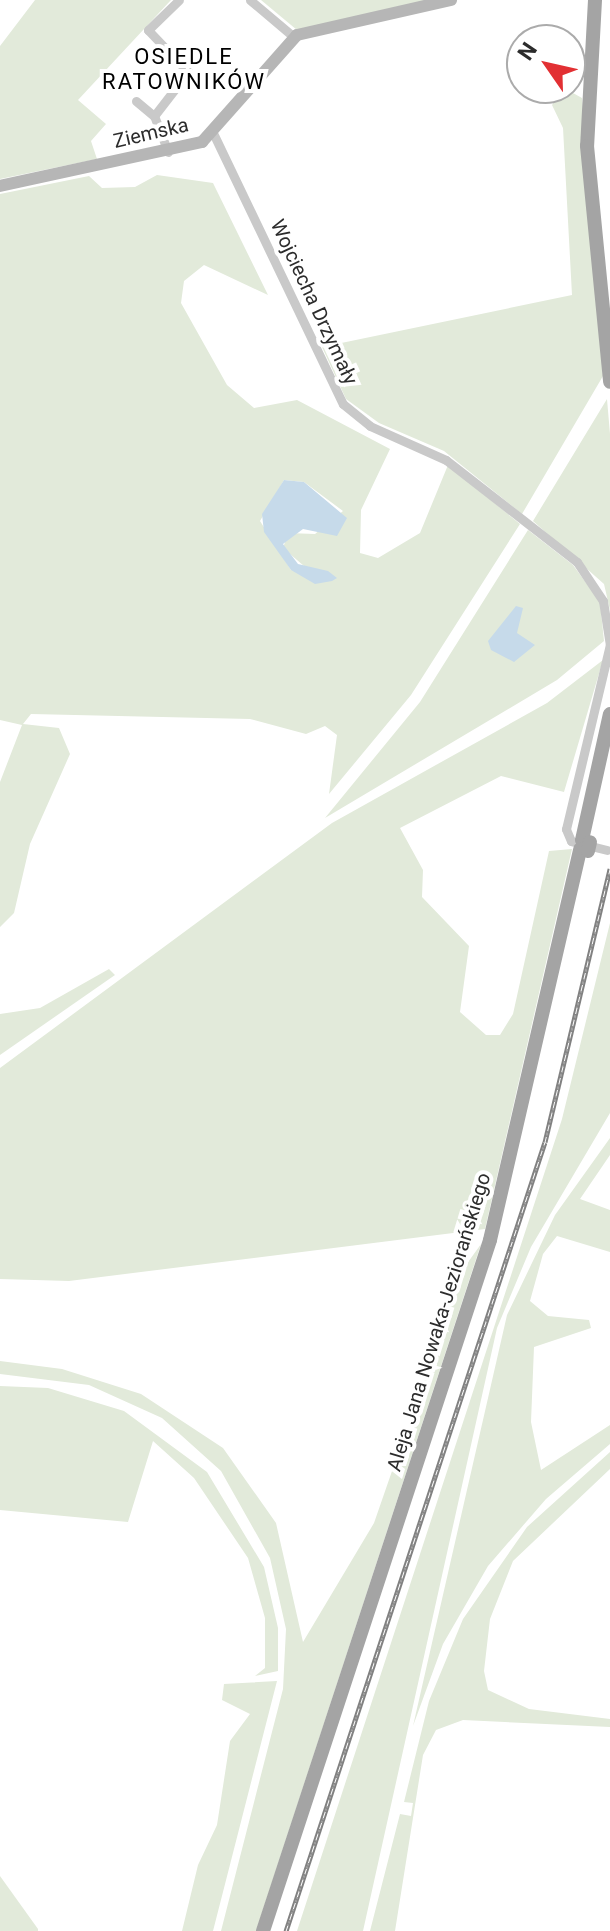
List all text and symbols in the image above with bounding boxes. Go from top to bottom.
north arrow [506,24,586,104]
text: N [513,38,542,65]
district label: OSIEDLE RATOWNIKÓW [102,43,266,94]
street label: Ziemska [111,113,191,153]
street label: Wojciecha Drzymały [265,216,363,388]
street label: Aleja Jana Nowaka-Jeziorańskiego [382,1170,496,1474]

